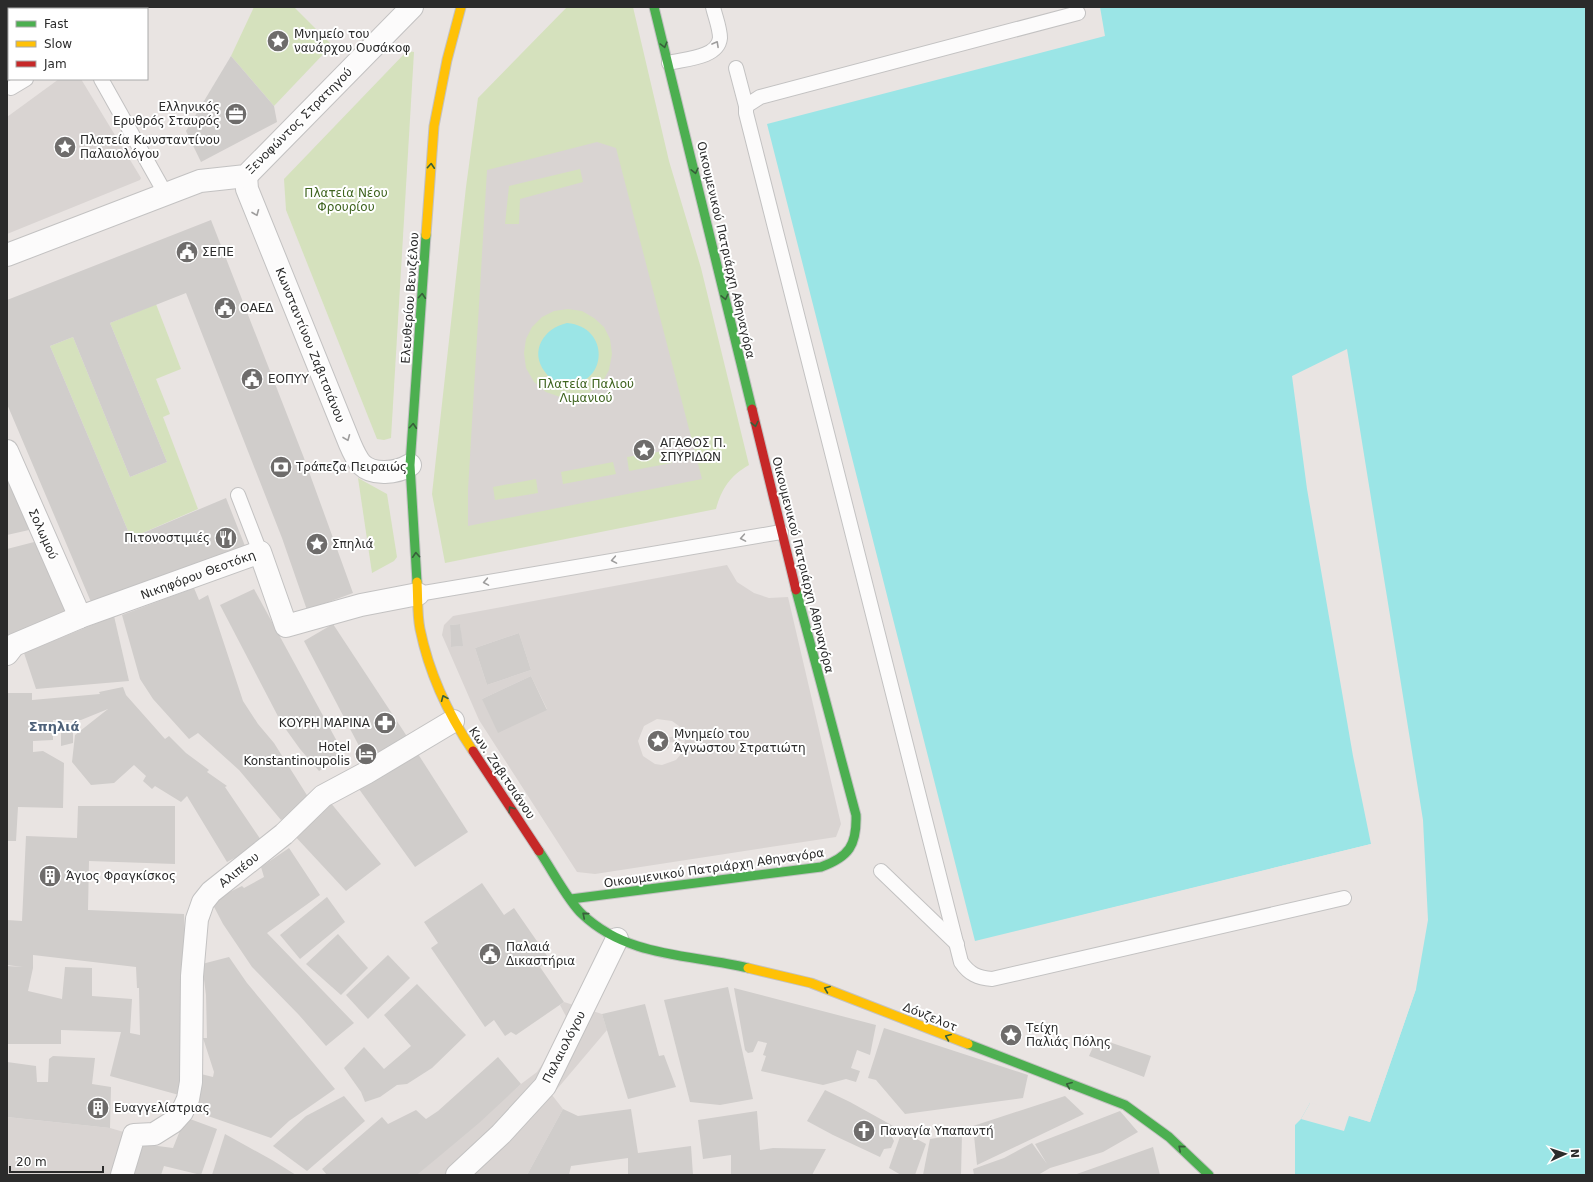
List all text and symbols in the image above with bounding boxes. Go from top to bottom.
legend [8,8,148,80]
text: Fast [44,17,68,31]
place label: Μνημείο του ναυάρχου Ουσάκοφ [294,27,410,55]
place icon: Μνημείο του ναυάρχου Ουσάκοφ [265,28,291,54]
text: Slow [44,37,72,51]
one-way arrow [660,41,668,48]
one-way arrow [712,41,719,48]
text: Jam [43,57,67,71]
street label: Ξενοφώντος Στρατηγού [243,65,355,177]
place label: Ελληνικός Ερυθρός Σταυρός [113,100,220,128]
office icon: Ελληνικός Ερυθρός Σταυρός [223,101,249,127]
place label: Πλατεία Κωνσταντίνου Παλαιολόγου [80,133,220,161]
place icon: Πλατεία Κωνσταντίνου Παλαιολόγου [52,134,78,160]
street label: Οικουμενικού Πατριάρχη Αθηναγόρα [694,140,758,360]
one-way arrow [427,163,436,169]
one-way arrow [690,167,699,174]
park label: Πλατεία Νέου Φρουρίου [304,186,388,214]
one-way arrow [252,210,260,217]
street label: Ελευθερίου Βενιζέλου [398,232,422,364]
public building icon: ΣΕΠΕ [174,239,200,265]
place label: ΣΕΠΕ [202,245,234,259]
street label: Κωνσταντίνου Ζαβιτσιάνου [272,266,348,425]
one-way arrow [418,293,427,299]
one-way arrow [720,294,729,301]
public building icon: ΟΑΕΔ [212,295,238,321]
place label: ΟΑΕΔ [240,301,274,315]
public building icon: ΕΟΠΥΥ [239,366,265,392]
place label: ΕΟΠΥΥ [268,372,309,386]
park label: Πλατεία Παλιού Λιμανιού [538,377,634,405]
one-way arrow [751,421,759,427]
one-way arrow [408,423,417,429]
one-way arrow [342,433,350,441]
place label: ΑΓΑΘΟΣ Π. ΣΠΥΡΙΔΩΝ [660,436,726,464]
place icon: ΑΓΑΘΟΣ Π. ΣΠΥΡΙΔΩΝ [631,437,657,463]
bank icon: Τράπεζα Πειραιώς [268,454,294,480]
street label: Οικουμενικού Πατριάρχη Αθηναγόρα [769,455,837,675]
place label: Τράπεζα Πειραιώς [295,460,407,474]
street label: Σολωμού [26,506,60,562]
restaurant icon: Πιτονοστιμιές [213,525,239,551]
place label: Πιτονοστιμιές [124,531,210,545]
place icon: Σπηλιά [304,531,330,557]
one-way arrow [739,534,746,542]
place label: Σπηλιά [332,537,374,551]
street label: Νικηφόρου Θεοτόκη [139,548,257,602]
one-way arrow [412,552,421,558]
one-way arrow [611,556,618,564]
one-way arrow [483,578,489,586]
one-way arrow [440,695,448,702]
pharmacy icon: ΚΟΥΡΗ ΜΑΡΙΝΑ [372,710,398,736]
place label: ΚΟΥΡΗ ΜΑΡΙΝΑ [279,716,371,730]
district label: Σπηλιά [29,719,79,734]
street label: Κων. Ζαβιτσιάνου [466,724,538,822]
place label: Μνημείο του Άγνωστου Στρατιώτη [674,727,806,755]
place icon: Μνημείο του Άγνωστου Στρατιώτη [645,728,671,754]
place label: Hotel Konstantinoupolis [243,740,350,768]
hotel icon: Hotel Konstantinoupolis [353,741,379,767]
one-way arrow [509,806,516,813]
street label: Οικουμενικού Πατριάρχη Αθηναγόρα [603,846,825,890]
street label: Αλιπέου [216,850,262,890]
building icon: Άγιος Φραγκίσκος [37,863,63,889]
place label: Άγιος Φραγκίσκος [66,869,176,883]
one-way arrow [583,913,590,920]
place label: Παλαιά Δικαστήρια [506,940,575,968]
public building icon: Παλαιά Δικαστήρια [477,941,503,967]
one-way arrow [824,986,832,994]
street label: Δόνζελοτ [901,1000,959,1034]
street label: Παλαιολόγου [540,1009,588,1085]
place label: Τείχη Παλιάς Πόλης [1025,1021,1111,1049]
place icon: Τείχη Παλιάς Πόλης [998,1022,1024,1048]
one-way arrow [945,1033,952,1041]
one-way arrow [1066,1081,1073,1089]
building icon: Ευαγγελίστριας [85,1095,111,1121]
place label: Ευαγγελίστριας [114,1101,210,1115]
church icon: Παναγία Υπαπαντή [851,1118,877,1144]
place label: Παναγία Υπαπαντή [880,1124,994,1138]
north arrow [1545,1134,1585,1174]
one-way arrow [1178,1145,1186,1152]
scale bar [10,1148,103,1174]
text: N [1568,1149,1581,1158]
text: 20 m [16,1155,47,1169]

